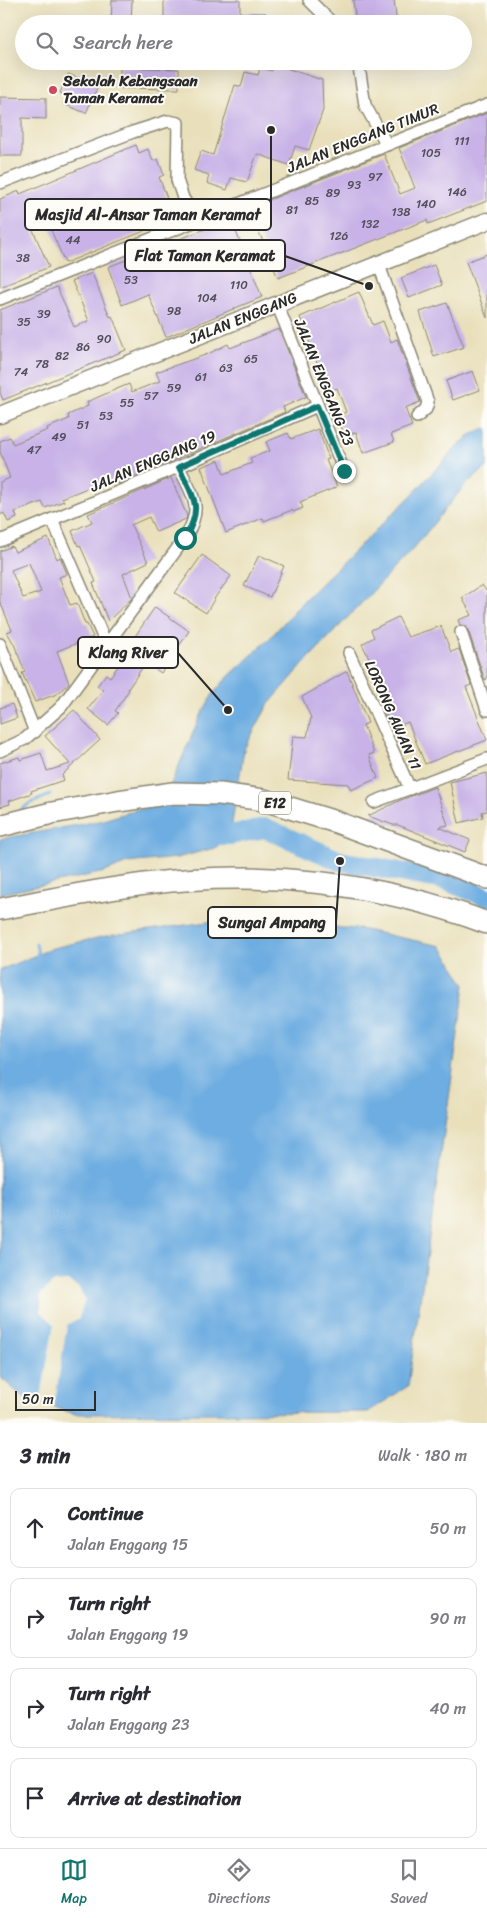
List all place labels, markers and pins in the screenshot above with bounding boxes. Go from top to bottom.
place label: Sekolah Kebangsaan Taman Keramat [62,68,198,111]
marker: Sekolah Kebangsaan Taman Keramat [47,84,59,96]
callout: Masjid Al-Ansar Taman Keramat [25,199,271,230]
callout: Flat Taman Keramat [125,240,285,271]
callout: Klang River [78,637,178,668]
callout: Sungai Ampang [208,907,336,938]

